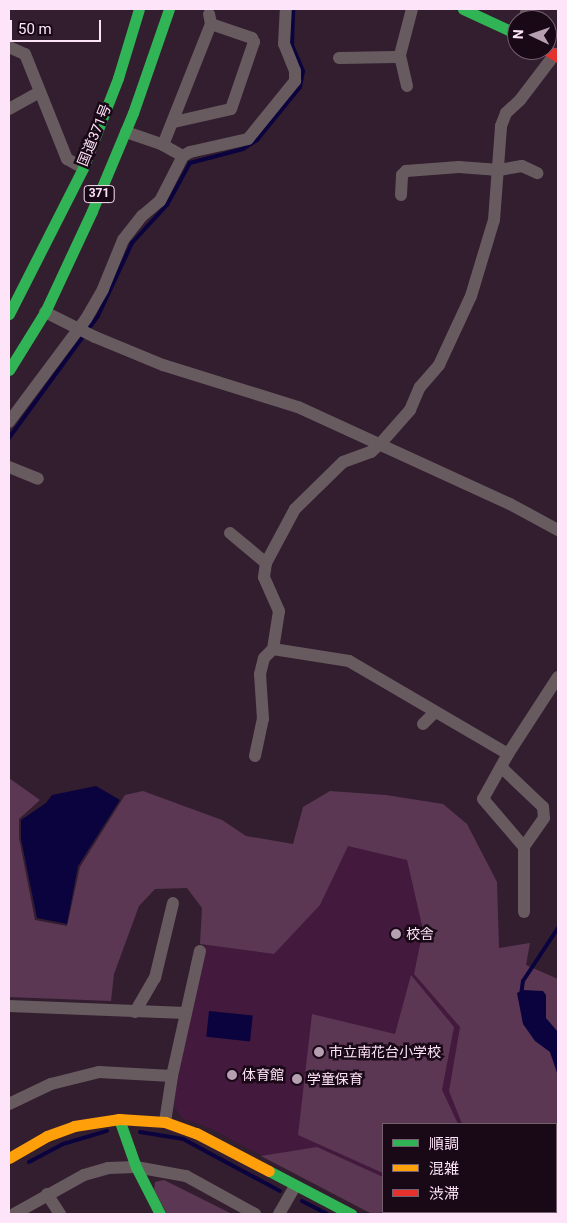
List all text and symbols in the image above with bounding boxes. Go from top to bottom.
scale bar [12,10,104,42]
north arrow [507,10,557,60]
text: 50 m [18,20,52,38]
text: N [510,29,526,40]
street label: 国道371号 [74,101,114,169]
road number: 371 [83,184,115,203]
place label: 校舎 [406,926,434,942]
marker: 校舎 [390,928,402,940]
place label: 市立南花台小学校 [329,1044,441,1060]
marker: 市立南花台小学校 [313,1046,325,1058]
place label: 体育館 [242,1067,284,1083]
marker: 体育館 [226,1069,238,1081]
place label: 学童保育 [307,1071,363,1087]
marker: 学童保育 [291,1073,303,1085]
legend [382,1123,557,1213]
text: 順調 [429,1135,459,1153]
text: 混雑 [429,1160,459,1178]
text: 渋滞 [429,1185,459,1203]

